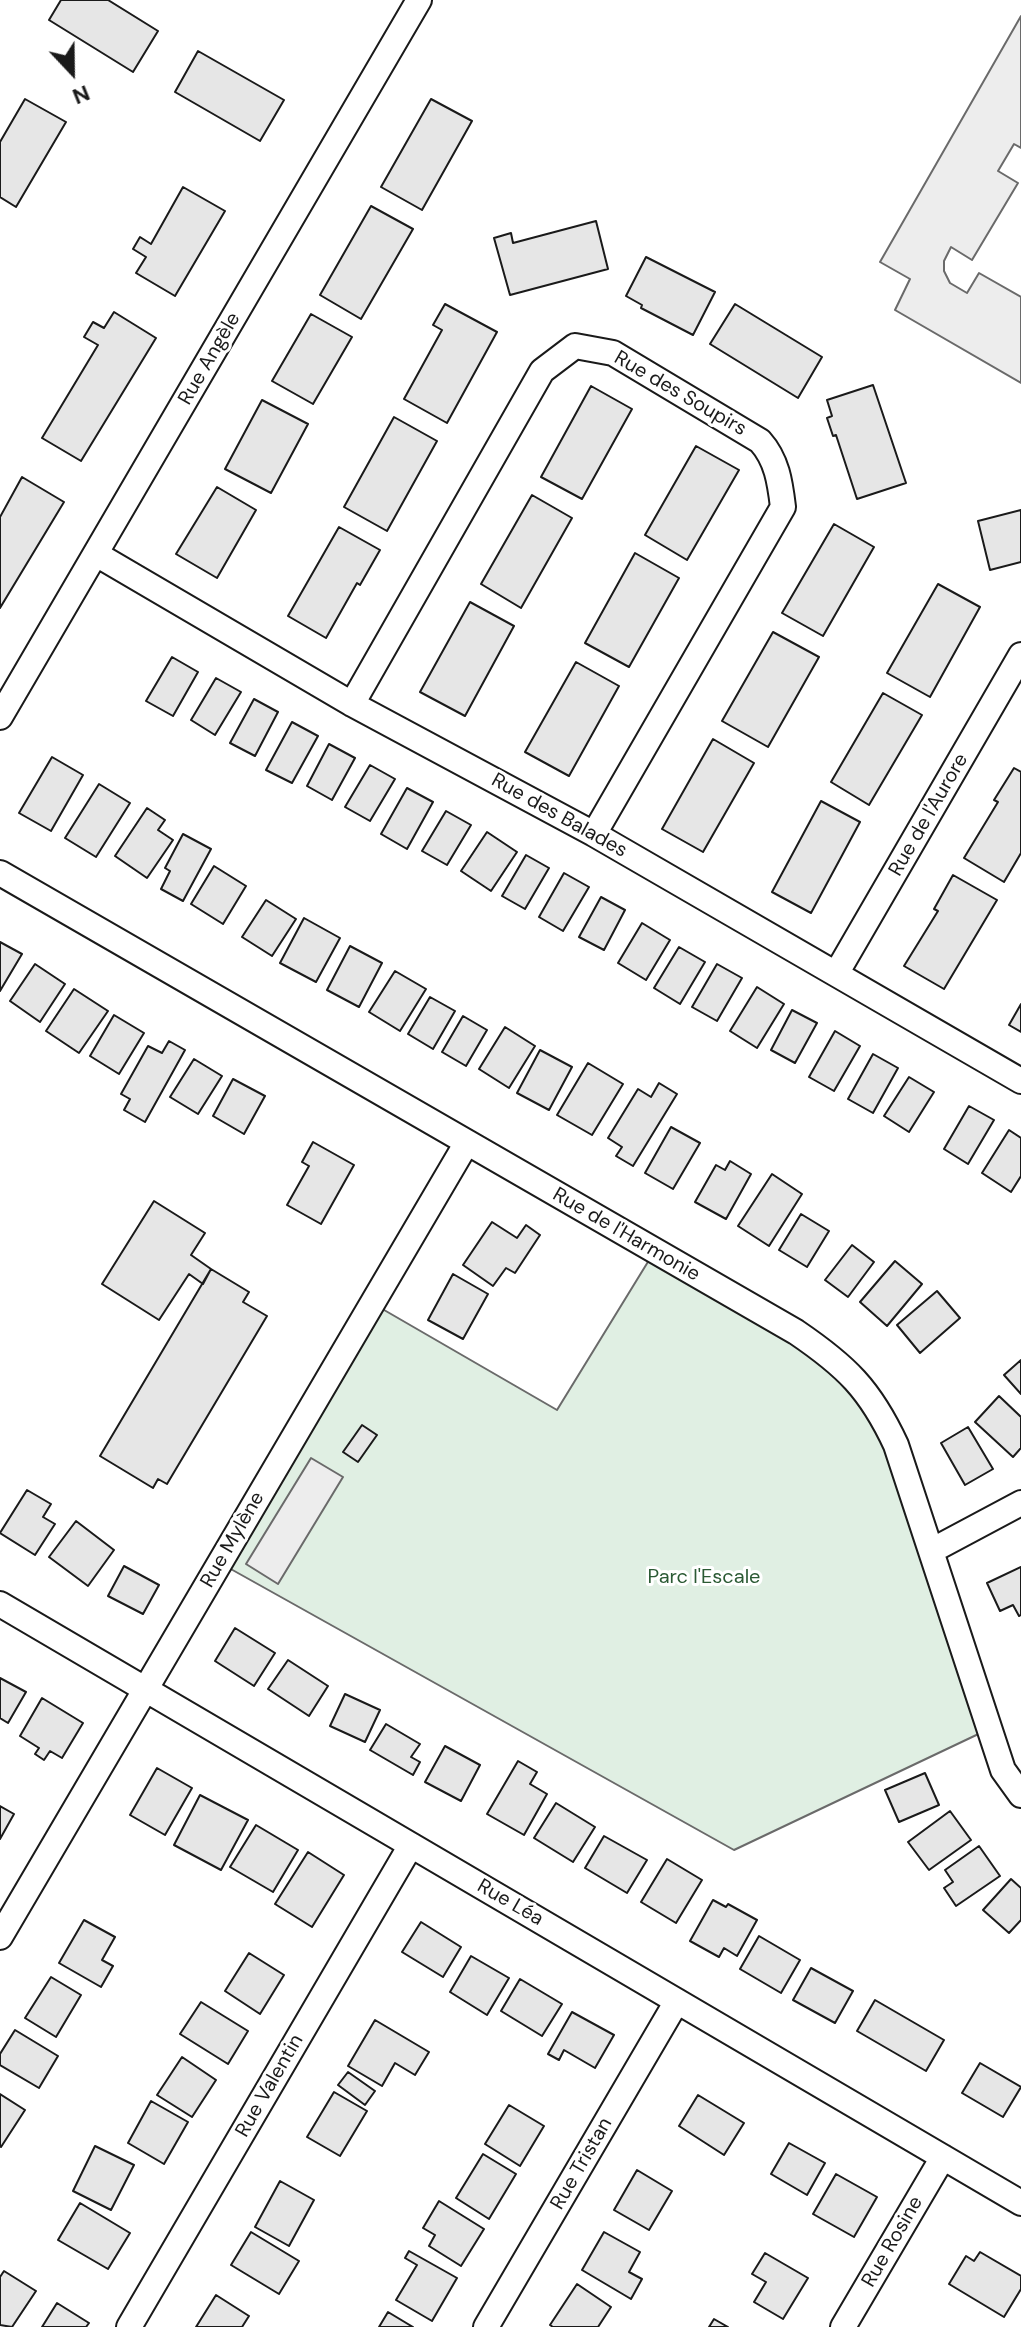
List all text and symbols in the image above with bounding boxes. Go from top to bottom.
north arrow [32,32,112,112]
text: N [68,78,94,111]
street label: Rue Angèle [174,309,246,409]
street label: Rue des Soupirs [609,346,751,442]
street label: Rue de l'Aurore [884,749,974,881]
street label: Rue des Balades [487,769,631,863]
street label: Rue de l'Harmonie [548,1183,704,1287]
street label: Rue Mylène [196,1488,270,1592]
park label: Parc l'Escale [648,1566,760,1590]
street label: Rue Léa [473,1875,547,1931]
street label: Rue Valentin [231,2030,309,2142]
street label: Rue Tristan [546,2114,618,2214]
street label: Rue Rosine [857,2192,929,2292]

